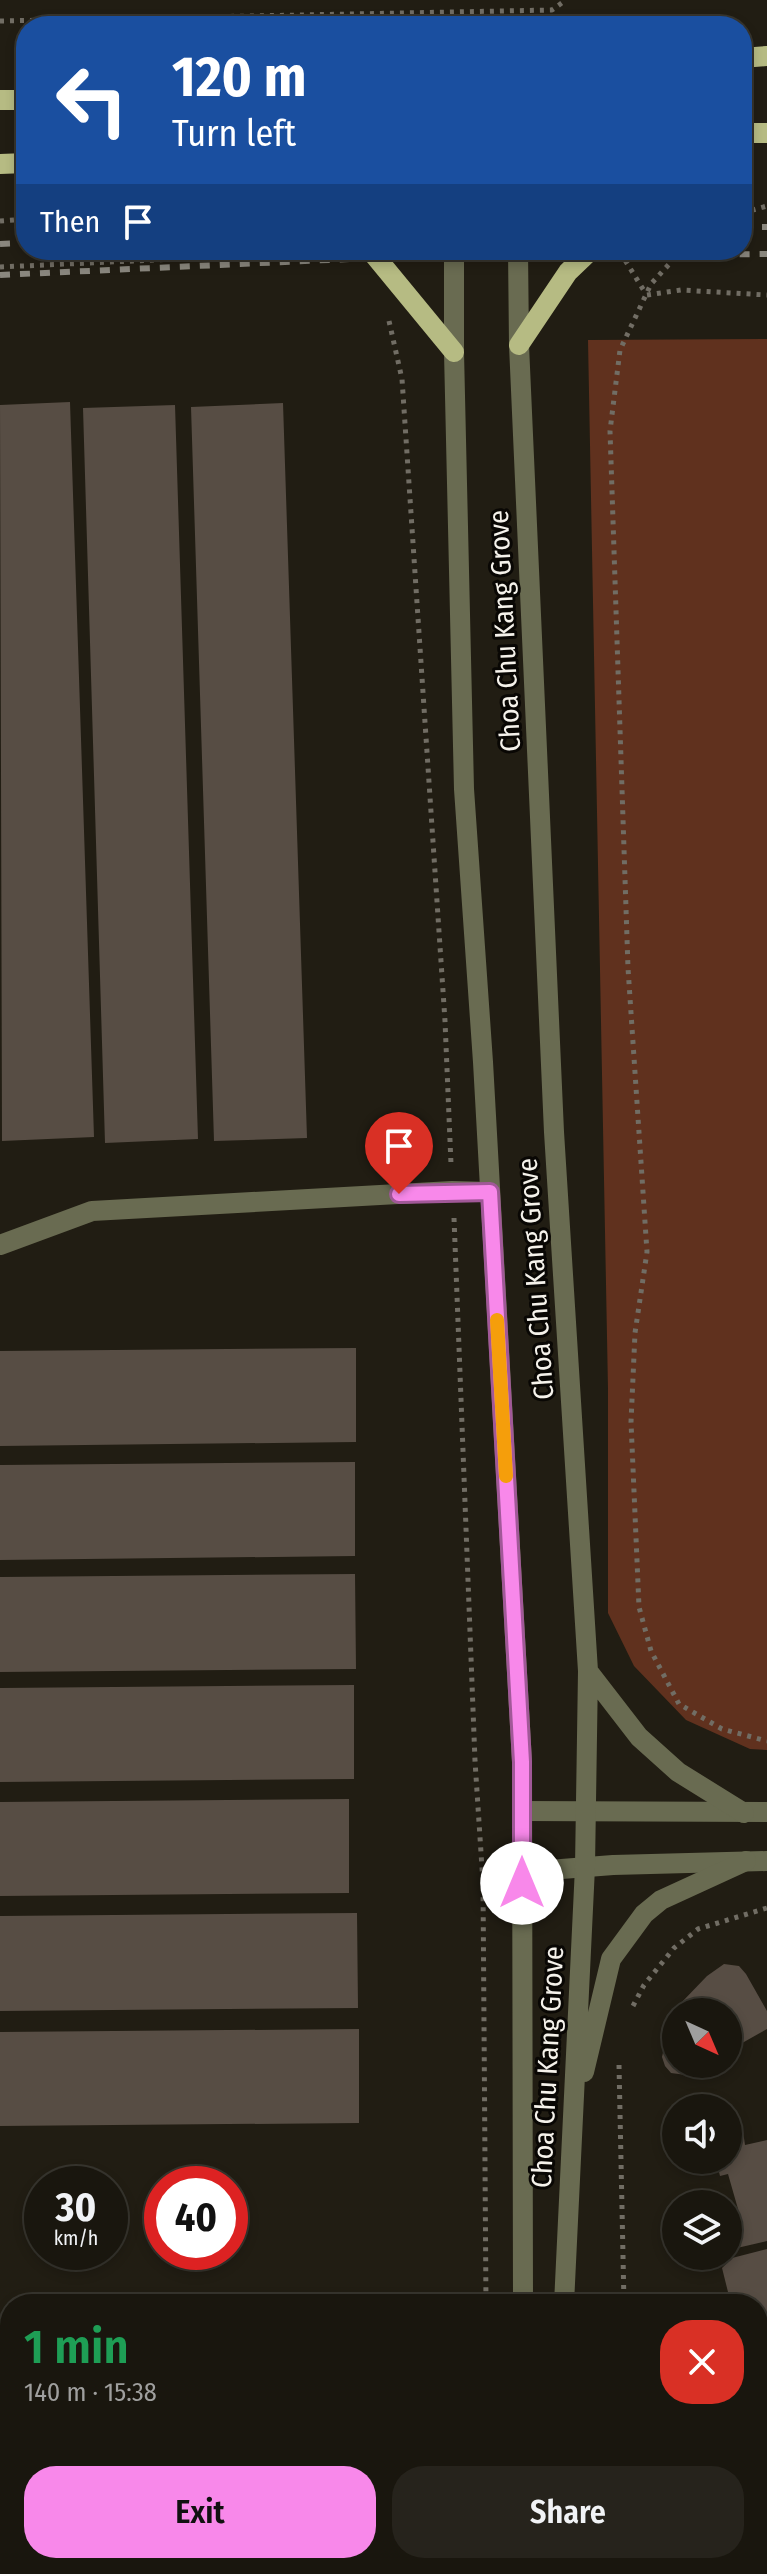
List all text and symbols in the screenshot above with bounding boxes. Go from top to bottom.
text: 120 m [172,44,307,111]
icon: left [40,48,144,152]
text: Turn left [172,112,296,156]
icon: arrive [116,200,160,244]
text: Then [40,204,100,240]
street label: Choa Chu Kang Grove [482,509,527,753]
pin [365,1112,433,1194]
icon: arrive [377,1124,421,1168]
street label: Choa Chu Kang Grove [511,1157,560,1401]
position arrow [480,1841,564,1925]
street label: Choa Chu Kang Grove [525,1945,570,2189]
north arrow [662,1998,742,2078]
map controls [662,1998,742,2270]
button: sound [662,2094,742,2174]
speed limit sign: 40 [144,2166,248,2270]
text: 30 [56,2184,96,2232]
button: layers [662,2190,742,2270]
text: km/h [54,2226,98,2250]
text: 1 min [24,2318,129,2376]
button: close [660,2320,744,2404]
text: 140 m · 15:38 [24,2377,157,2408]
button: Exit [24,2466,376,2558]
button: Share [392,2466,744,2558]

